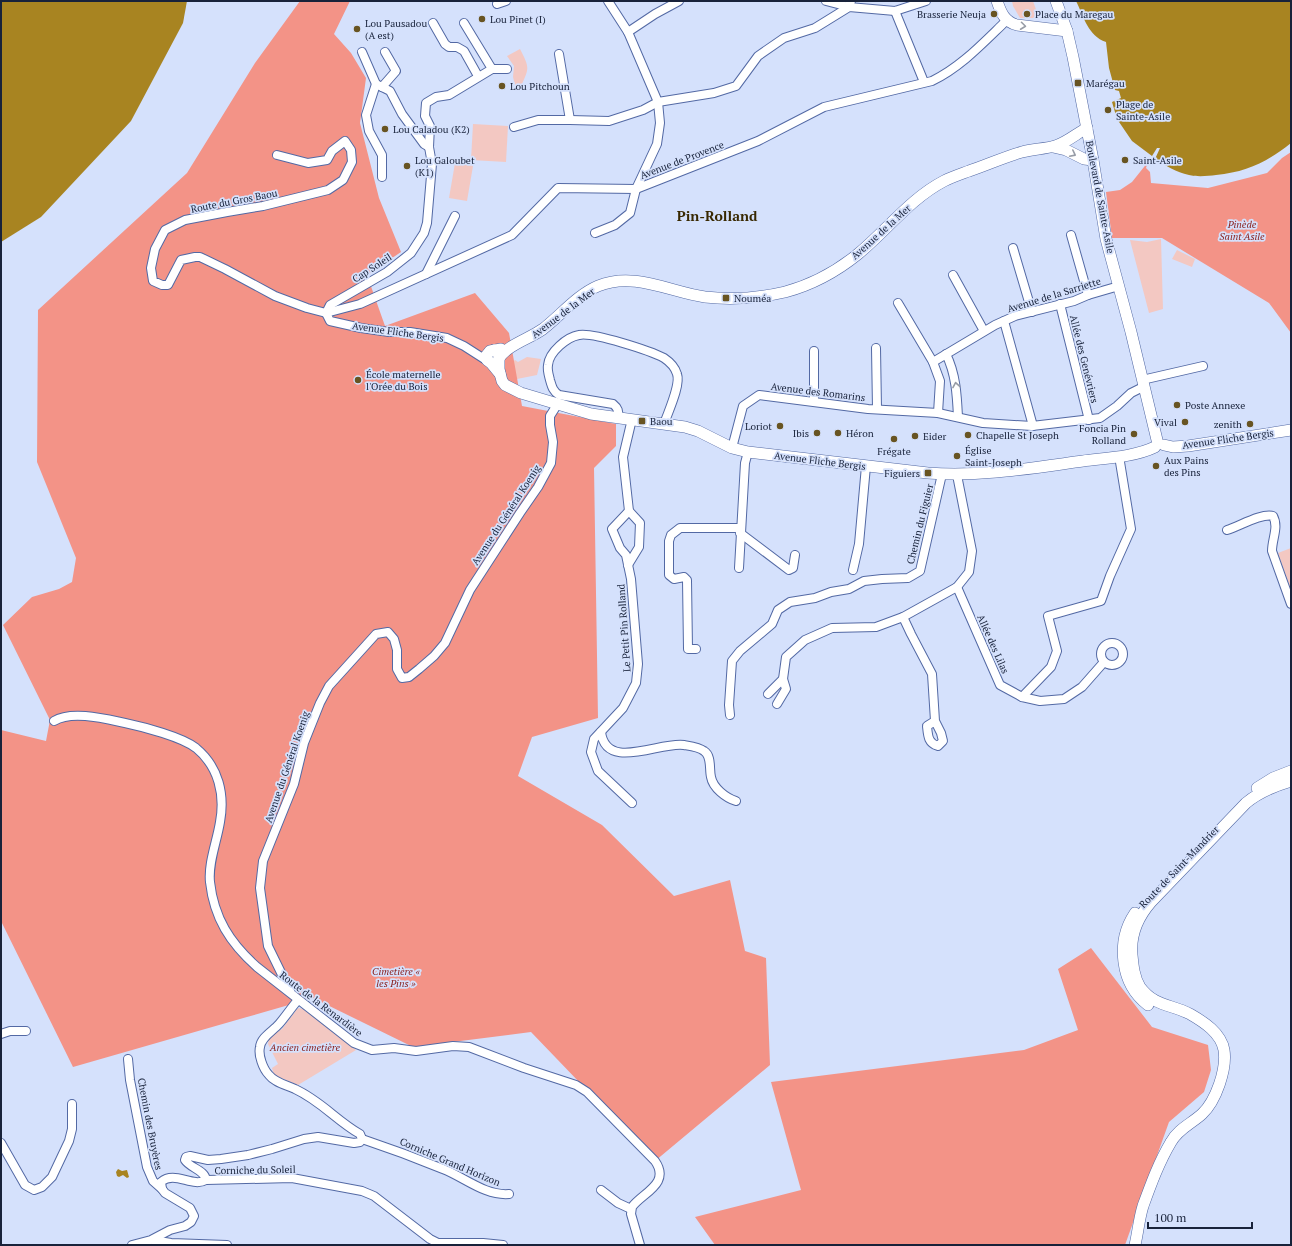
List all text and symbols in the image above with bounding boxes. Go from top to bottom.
place label: Brasserie Neuja [917,8,986,21]
place label: Place du Maregau [1035,8,1114,21]
marker: Brasserie Neuja [989,9,999,19]
marker: Place du Maregau [1022,9,1032,19]
place label: Lou Pinet (I) [490,13,546,26]
marker: Lou Pinet (I) [477,14,487,24]
place label: Lou Pausadou (A est) [365,17,427,42]
one-way arrow [1020,21,1026,30]
marker: Lou Pausadou (A est) [352,24,362,34]
place label: Marégau [1086,77,1125,90]
marker: Marégau [1073,78,1083,88]
place label: Lou Pitchoun [510,80,570,93]
marker: Lou Pitchoun [497,81,507,91]
place label: Plage de Sainte-Asile [1116,98,1170,123]
marker: Plage de Sainte-Asile [1103,105,1113,115]
place label: Lou Caladou (K2) [393,123,470,136]
marker: Lou Caladou (K2) [380,124,390,134]
street label: Avenue de Provence [638,138,726,182]
street label: Boulevard de Sainte-Asile [1083,140,1117,254]
one-way arrow [1069,149,1077,157]
place label: Lou Galoubet (K1) [415,154,475,179]
place label: Saint-Asile [1133,154,1182,167]
marker: Saint-Asile [1120,155,1130,165]
marker: Lou Galoubet (K1) [402,161,412,171]
street label: Route du Gros Baou [190,186,279,216]
street label: Avenue de la Mer [848,202,914,262]
district label: Pin-Rolland [677,206,758,225]
park label: Pinède Saint Asile [1219,218,1265,243]
street label: Cap Soleil [350,250,394,286]
street label: Avenue de la Sarriette [1006,275,1102,315]
street label: Avenue de la Mer [529,285,597,341]
place label: Nouméa [734,292,771,305]
marker: Nouméa [721,293,731,303]
street label: Allée des Genévriers [1067,314,1101,404]
street label: Avenue Fliche Bergis [351,319,445,345]
place label: École maternelle l'Orée du Bois [366,368,441,393]
marker: École maternelle l'Orée du Bois [353,375,363,385]
street label: Avenue des Romarins [770,380,866,404]
one-way arrow [952,382,960,388]
place label: Poste Annexe [1185,399,1245,412]
marker: Poste Annexe [1172,400,1182,410]
place label: Baou [650,415,673,428]
marker: Baou [637,416,647,426]
place label: Vival [1154,416,1177,429]
marker: Vival [1180,417,1190,427]
place label: zenith [1214,418,1242,431]
marker: zenith [1245,419,1255,429]
place label: Loriot [745,420,772,433]
marker: Loriot [775,421,785,431]
place label: Foncia Pin Rolland [1079,422,1126,447]
street label: Avenue Fliche Bergis [1181,426,1275,452]
place label: Ibis [793,427,809,440]
place label: Héron [846,427,874,440]
marker: Ibis [812,428,822,438]
marker: Héron [833,428,843,438]
place label: Chapelle St Joseph [976,429,1059,442]
marker: Foncia Pin Rolland [1129,429,1139,439]
place label: Eider [923,430,946,443]
marker: Chapelle St Joseph [963,430,973,440]
marker: Eider [910,431,920,441]
marker: Frégate [889,434,899,444]
place label: Église Saint-Joseph [965,444,1022,469]
place label: Frégate [877,445,911,458]
street label: Avenue Fliche Bergis [773,449,867,473]
marker: Église Saint-Joseph [952,451,962,461]
place label: Aux Pains des Pins [1164,454,1208,479]
marker: Aux Pains des Pins [1151,461,1161,471]
street label: Avenue du Général Koenig [469,462,544,568]
place label: Figuiers [884,467,920,480]
marker: Figuiers [923,468,933,478]
street label: Chemin du Figuier [904,482,936,566]
street label: Le Petit Pin Rolland [614,583,634,672]
street label: Allée des Lilas [974,612,1012,676]
street label: Avenue du Général Koenig [262,709,312,824]
street label: Route de Saint-Mandrier [1136,823,1222,911]
park label: Cimetière « les Pins » [372,965,420,990]
street label: Route de la Renardière [277,969,365,1039]
park label: Ancien cimetière [269,1041,341,1054]
street label: Chemin des Bruyères [135,1077,165,1171]
street label: Corniche Grand Horizon [398,1135,502,1189]
street label: Corniche du Soleil [214,1163,296,1177]
scale bar [1148,1204,1252,1230]
text: 100 m [1154,1210,1187,1225]

